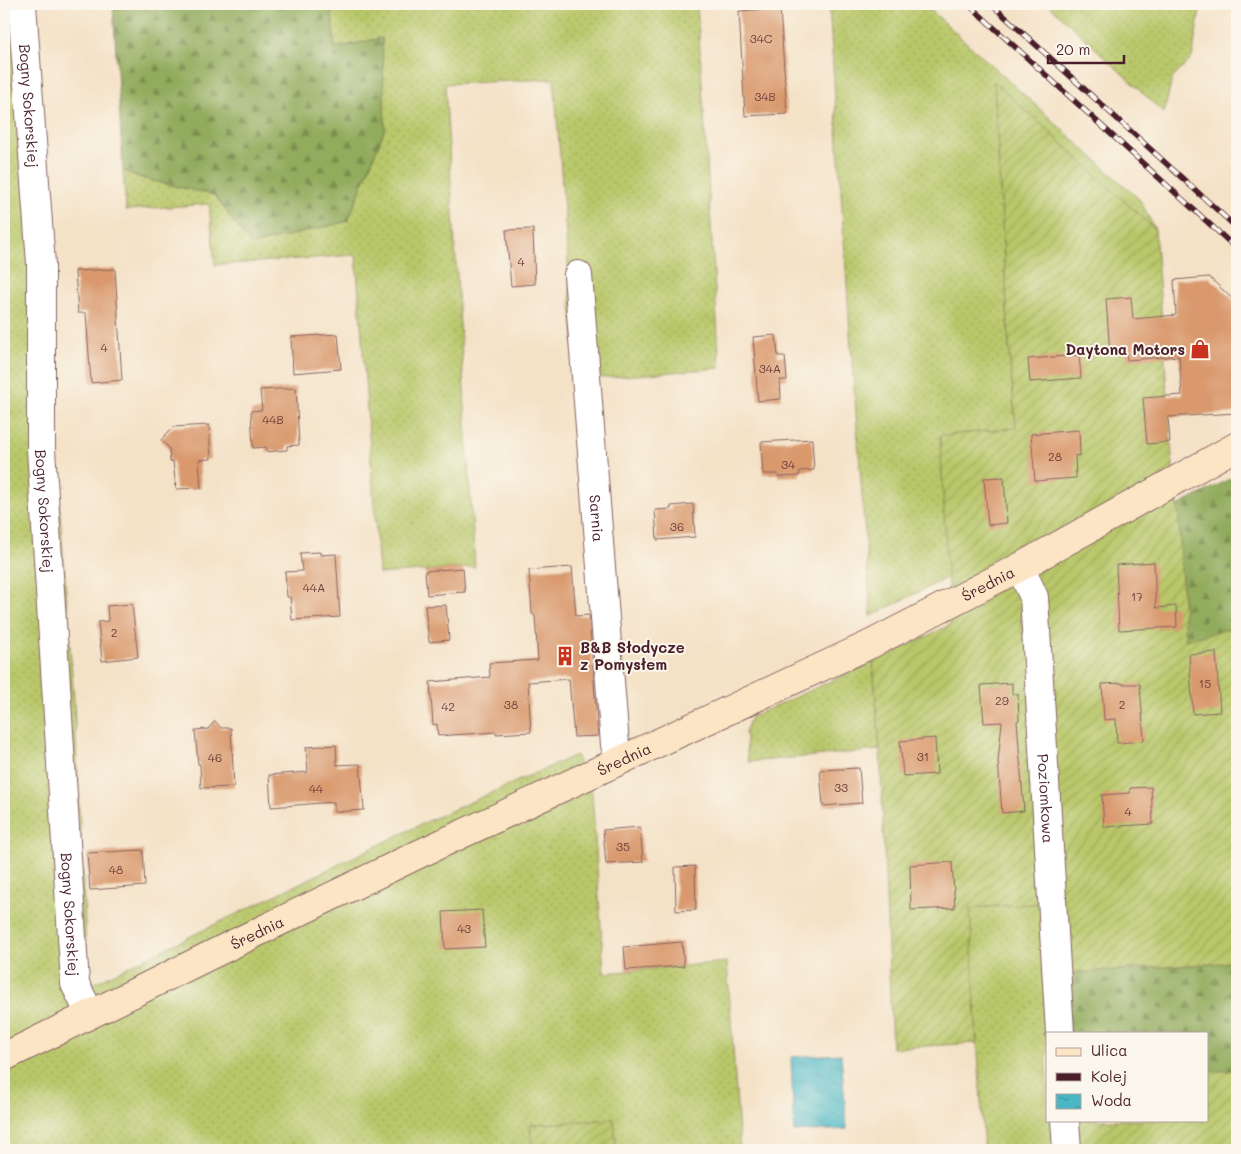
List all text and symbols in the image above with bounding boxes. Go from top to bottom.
house number: 34C [750,30,773,46]
scale bar [1048,32,1125,64]
text: 20 m [1056,39,1090,59]
street label: Bogny Sokorskiej [15,43,44,168]
house number: 34B [754,88,776,104]
house number: 4 [517,253,525,269]
shop icon: Daytona Motors [1189,338,1211,360]
house number: 4 [100,339,108,355]
place label: Daytona Motors [1066,339,1185,359]
house number: 34A [759,360,781,376]
house number: 44B [262,411,284,427]
house number: 28 [1048,448,1062,464]
street label: Bogny Sokorskiej [31,449,59,574]
house number: 34 [781,456,795,472]
street label: Sarnia [585,494,609,543]
house number: 36 [670,518,684,534]
street label: Średnia [958,562,1018,606]
house number: 44A [303,579,325,595]
house number: 17 [1131,588,1143,604]
house number: 2 [111,624,117,640]
place label: B&B Słodycze z Pomysłem [580,637,685,674]
building icon: B&B Słodycze z Pomysłem [554,645,576,667]
house number: 15 [1199,675,1211,691]
house number: 29 [995,692,1009,708]
house number: 38 [504,696,518,712]
house number: 2 [1119,696,1125,712]
house number: 42 [441,698,455,714]
street label: Średnia [594,738,654,780]
house number: 31 [917,748,929,764]
house number: 46 [208,749,222,765]
street label: Poziomkowa [1033,753,1059,844]
house number: 33 [834,779,848,795]
house number: 44 [309,780,323,796]
house number: 4 [1124,803,1132,819]
house number: 35 [616,838,630,854]
street label: Bogny Sokorskiej [57,852,84,977]
house number: 48 [109,861,123,877]
street label: Średnia [227,911,287,954]
house number: 43 [457,920,471,936]
legend [1046,1032,1208,1122]
text: Ulica [1091,1040,1128,1060]
text: Kolej [1091,1066,1127,1086]
text: Woda [1091,1090,1132,1110]

